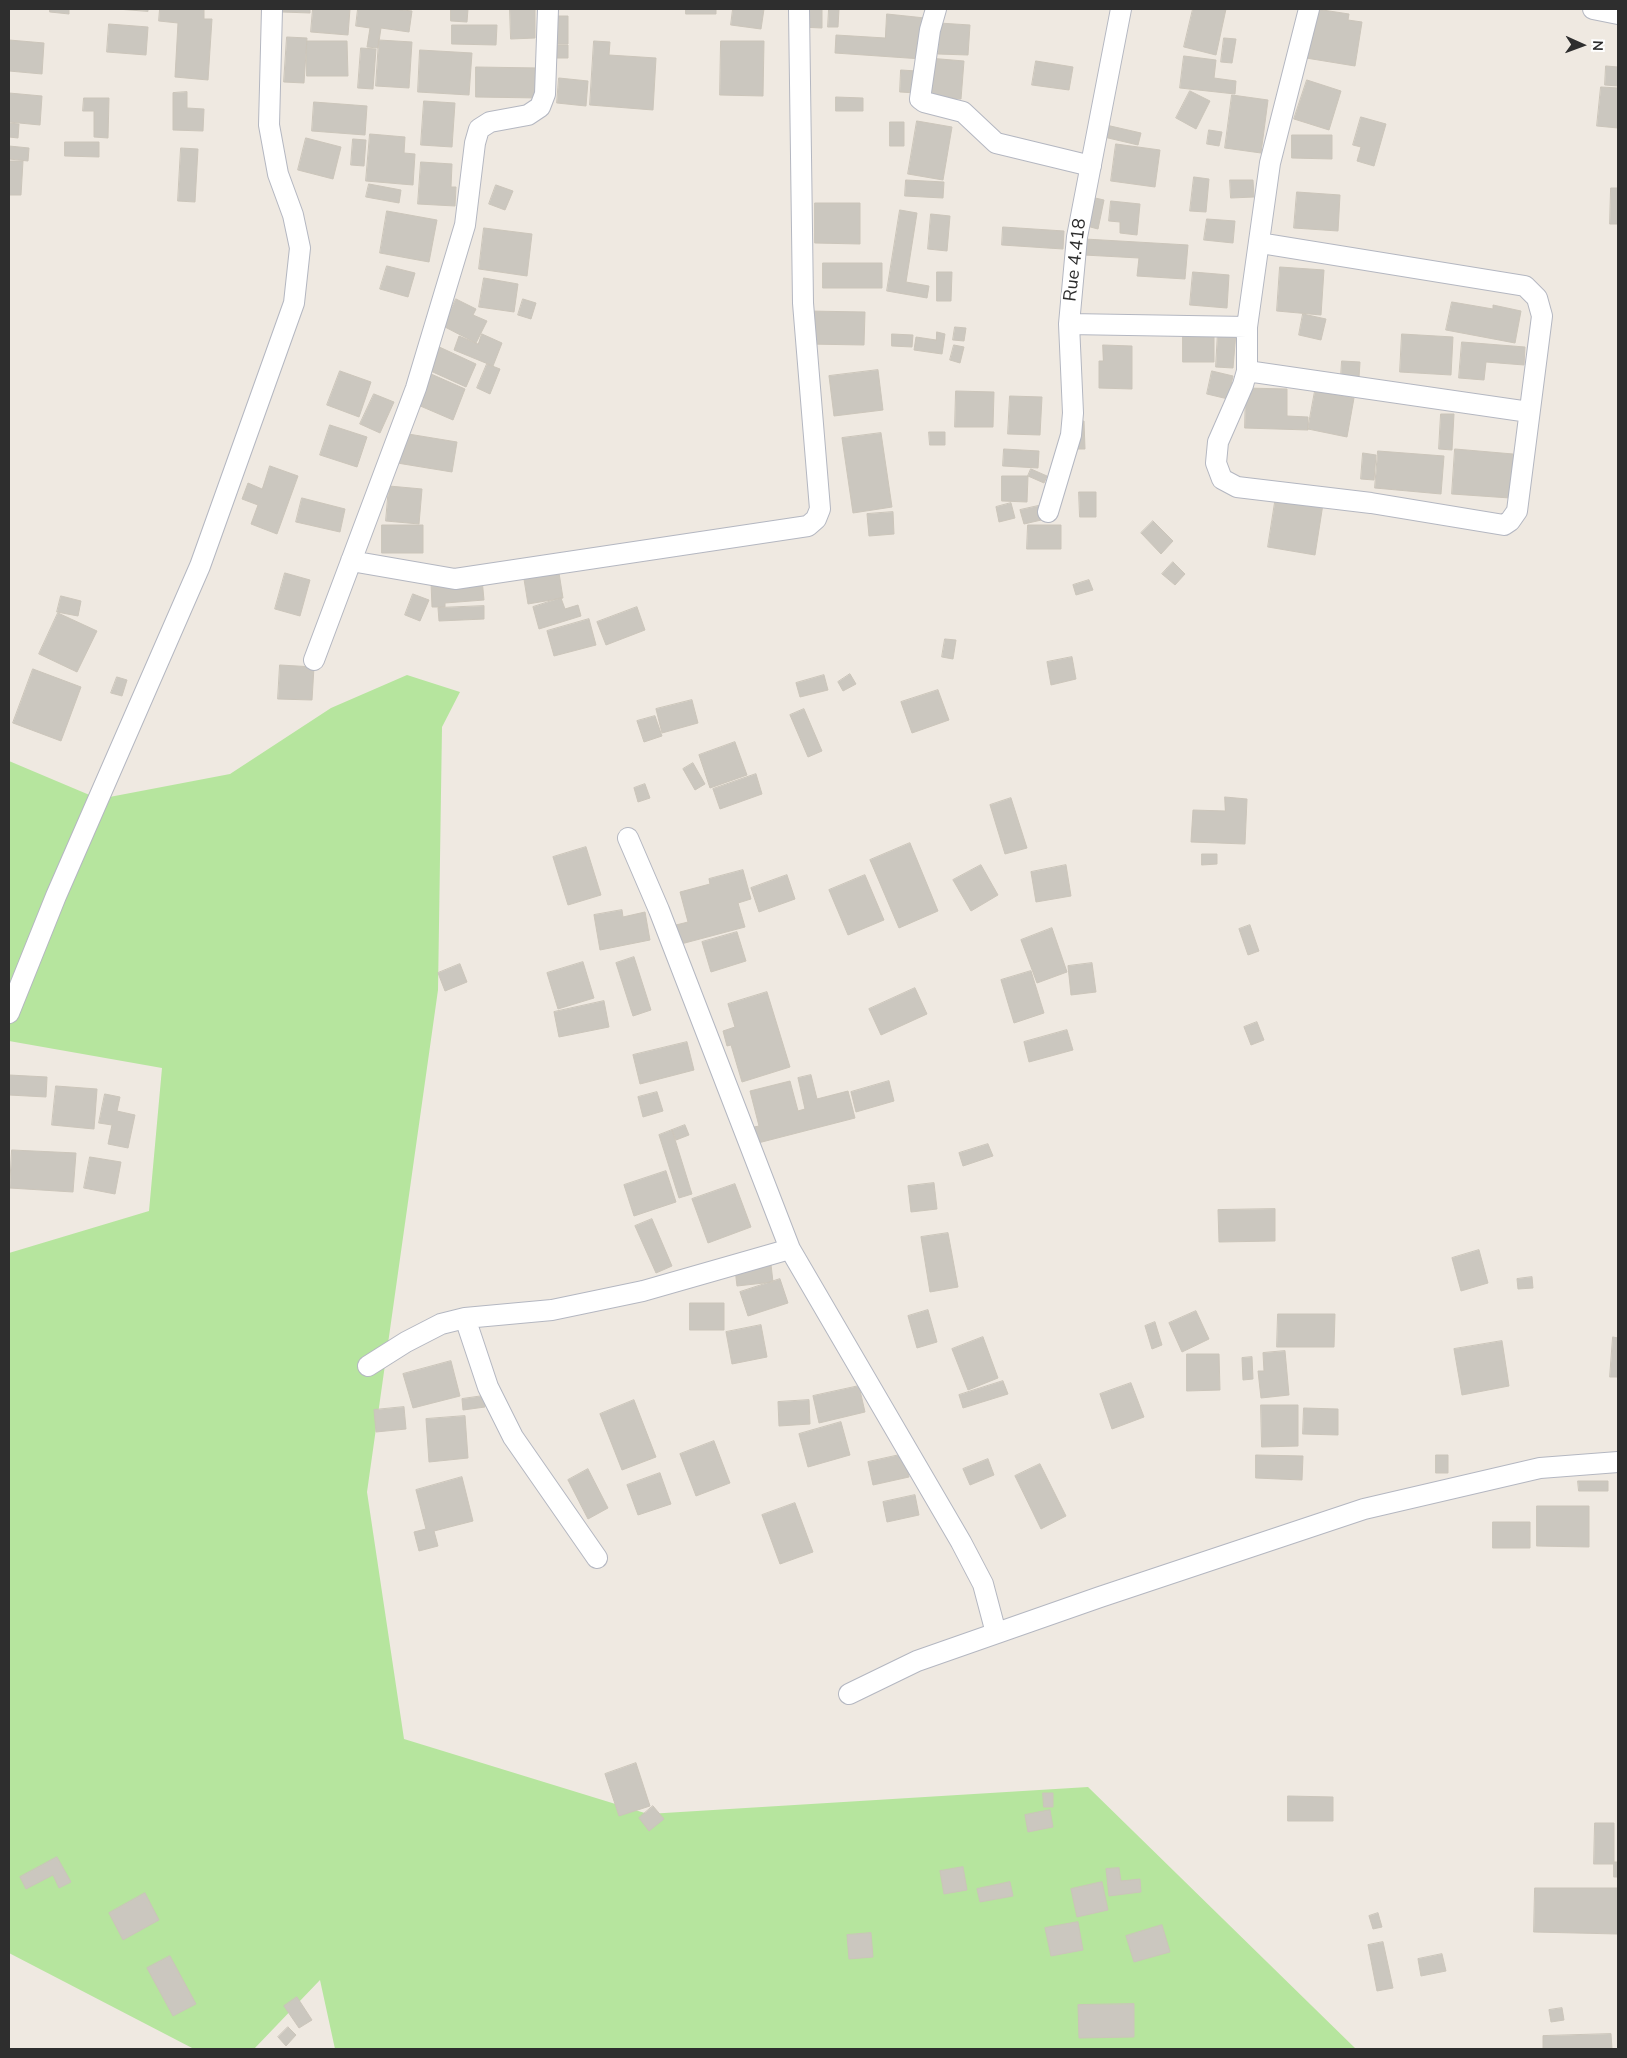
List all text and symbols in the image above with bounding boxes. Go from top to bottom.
north arrow [1557,20,1607,70]
text: N [1588,40,1607,51]
street label: Rue 4.418 [1060,217,1092,303]

